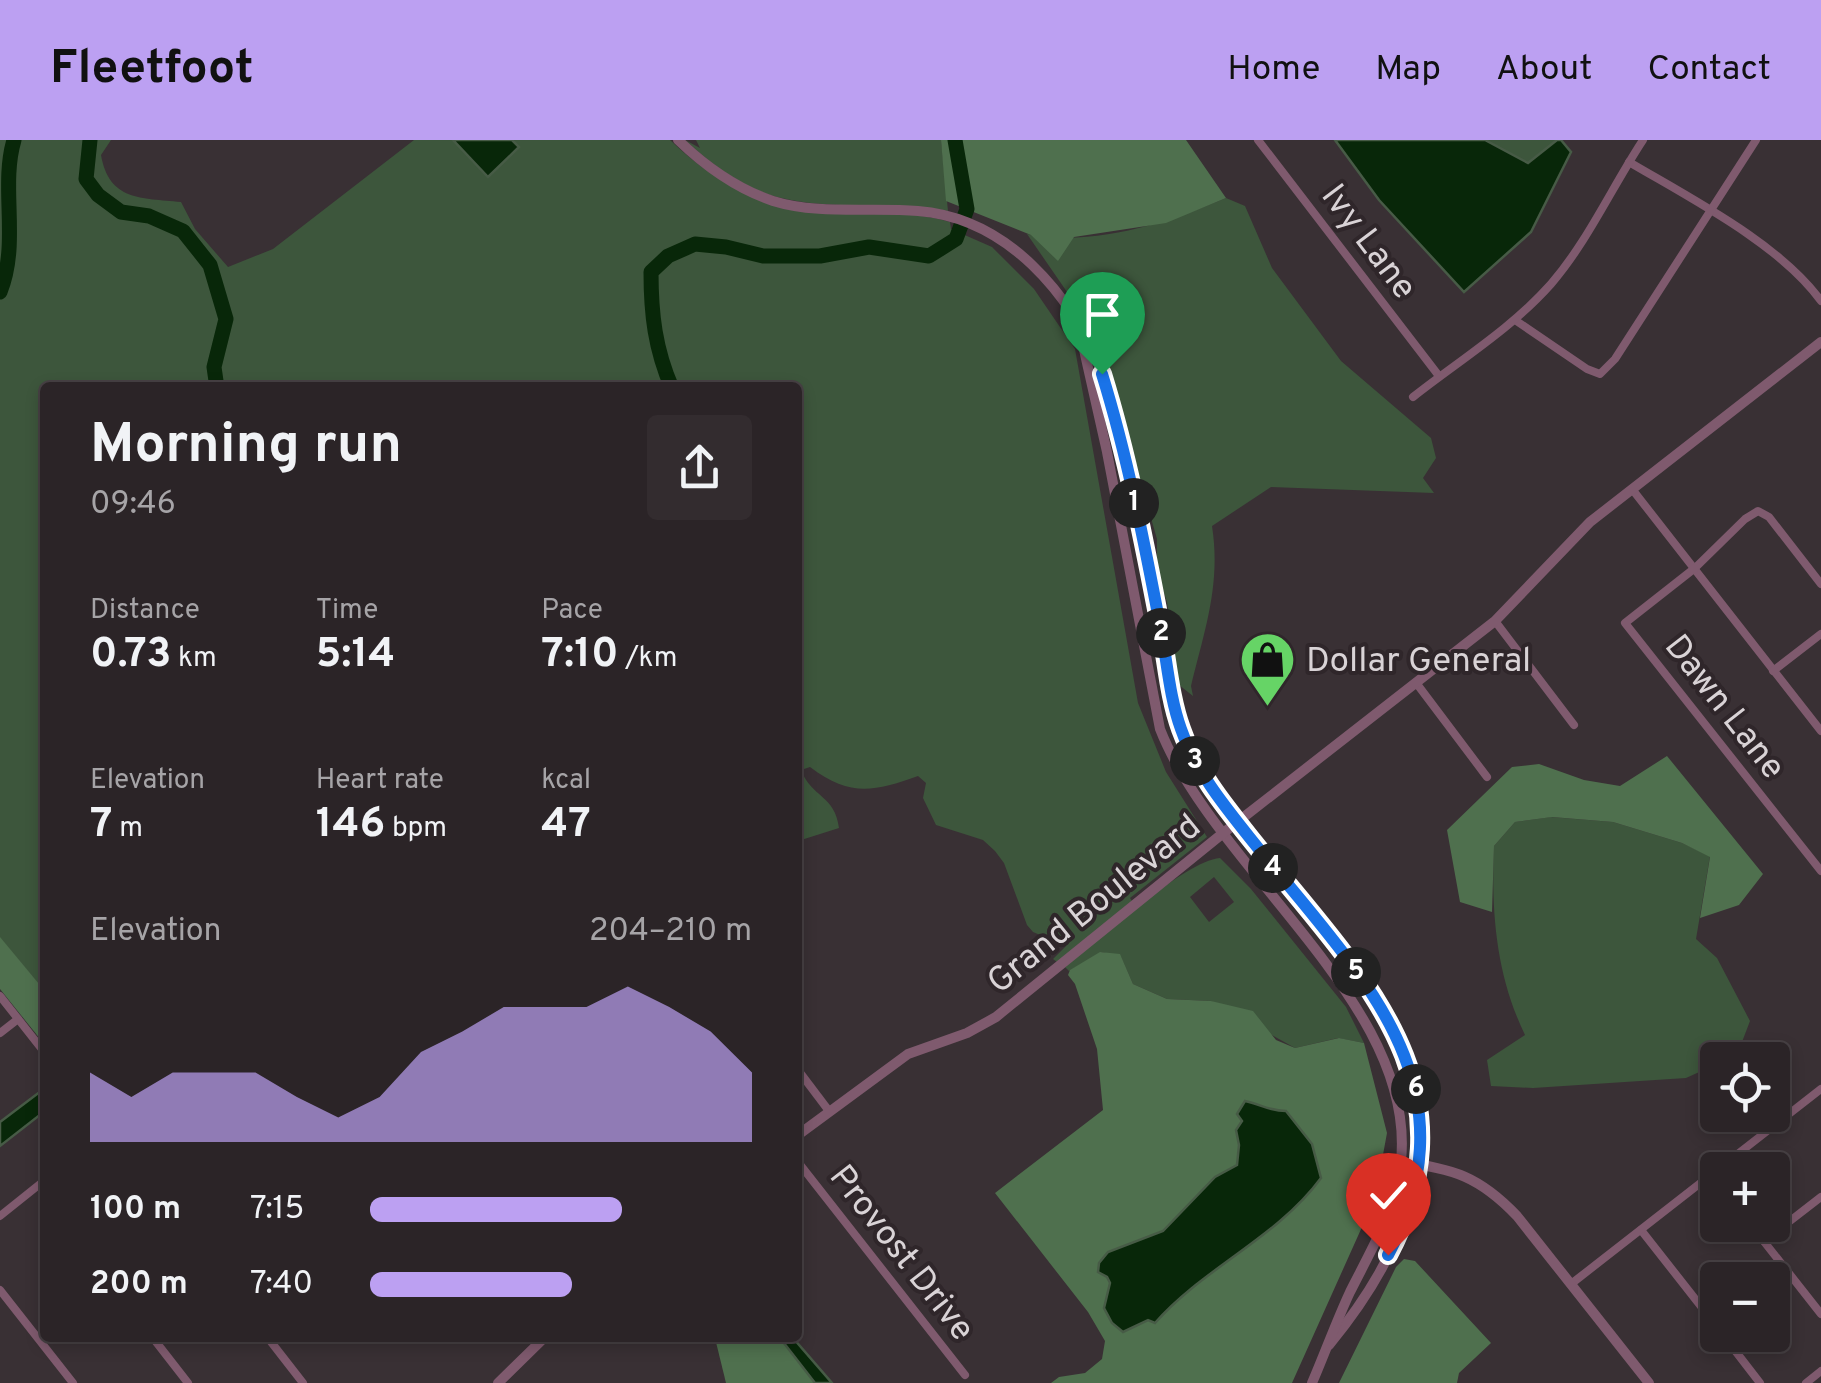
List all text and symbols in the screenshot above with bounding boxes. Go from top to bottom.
text: Fleetfoot [50,40,253,100]
text: Home [1227,48,1320,92]
text: Map [1375,48,1441,92]
text: About [1496,48,1592,92]
text: Contact [1647,48,1771,92]
street label: Ivy Lane [1310,176,1425,309]
pin [1060,272,1145,375]
icon: arrive [1075,287,1130,342]
text: Morning run [90,412,402,482]
button: share [647,415,752,520]
pin: 1 [1109,478,1159,528]
text: 09:46 [90,485,176,525]
text: 1 [1128,485,1140,521]
text: Distance [90,593,200,629]
text: Time [316,593,378,629]
text: Pace [541,593,603,629]
pin: 2 [1136,608,1186,658]
text: 2 [1152,615,1170,651]
street label: Dawn Lane [1653,627,1794,789]
text: 0.73 [90,629,171,682]
text: 5:14 [316,629,395,682]
text: 7:10 [541,629,619,682]
shop icon: Dollar General [1237,629,1297,708]
place label: Dollar General [1306,640,1531,684]
text: km [171,641,217,677]
text: /km [619,641,677,677]
pin: 3 [1170,736,1220,786]
text: 3 [1187,743,1203,779]
text: Elevation [90,763,205,799]
text: Heart rate [316,763,444,799]
text: kcal [541,763,591,799]
text: 7 [90,799,113,852]
text: 146 [316,799,385,852]
text: 47 [541,799,591,852]
street label: Grand Boulevard [979,806,1211,1005]
text: m [113,811,143,847]
text: bpm [385,811,447,847]
pin: 4 [1248,843,1298,893]
text: 4 [1264,850,1282,886]
text: Elevation [90,912,222,952]
text: 204–210 m [589,912,752,952]
pin: 5 [1331,947,1381,997]
text: 5 [1347,954,1365,990]
map controls [1700,1042,1790,1352]
button: locate [1700,1042,1790,1132]
pin: 6 [1391,1064,1441,1114]
text: 6 [1407,1071,1425,1107]
button: + [1700,1152,1790,1242]
pin [1346,1153,1431,1256]
street label: Provost Drive [818,1157,983,1351]
icon: check [1361,1168,1416,1223]
text: 100 m [90,1190,181,1230]
text: 7:15 [250,1190,304,1230]
button: − [1700,1262,1790,1352]
text: 200 m [90,1265,188,1305]
text: 7:40 [250,1265,313,1305]

